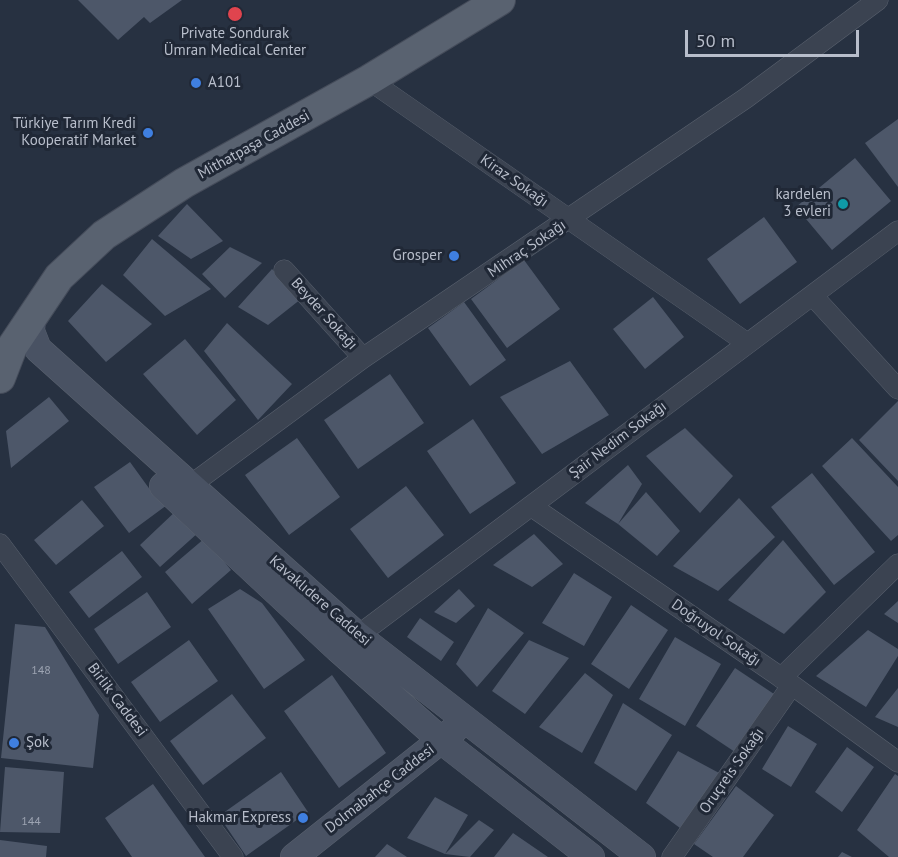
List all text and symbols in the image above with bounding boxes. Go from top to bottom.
marker: Private Sondurak Ümran Medical Center [226,5,244,23]
scale bar [688,18,862,56]
place label: Private Sondurak Ümran Medical Center [164,25,306,60]
text: 50 m [696,29,735,52]
place label: A101 [208,74,241,92]
marker: A101 [189,76,203,90]
street label: Mithatpaşa Caddesi [195,107,313,183]
place label: Türkiye Tarım Kredi Kooperatif Market [13,115,136,150]
marker: Türkiye Tarım Kredi Kooperatif Market [141,126,155,140]
street label: Kiraz Sokağı [476,151,552,211]
place label: kardelen 3 evleri [775,186,831,221]
marker: kardelen 3 evleri [836,197,850,211]
street label: Mihraç Sokağı [485,216,569,282]
place label: Grosper [393,247,442,265]
marker: Grosper [447,249,461,263]
street label: Beyder Sokağı [287,274,361,354]
street label: Şair Nedim Sokağı [566,398,670,482]
street label: Kavaklıdere Caddesi [266,552,374,650]
street label: Doğruyol Sokağı [668,596,764,670]
street label: Birlik Caddesi [84,660,150,740]
house number: 148 [31,664,51,678]
street label: Oruçreis Sokağı [696,725,768,817]
place label: Şok [26,734,49,752]
marker: Şok [7,736,21,750]
street label: Dolmabahçe Caddesi [322,741,438,837]
place label: Hakmar Express [188,809,291,827]
marker: Hakmar Express [296,811,310,825]
house number: 144 [21,815,41,829]

